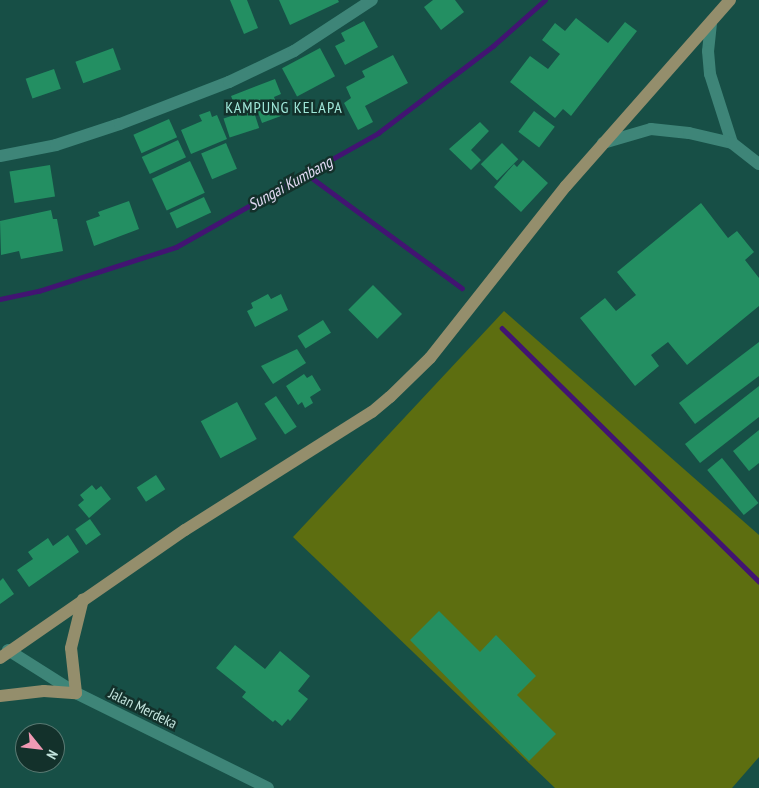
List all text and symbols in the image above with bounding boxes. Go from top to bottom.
district label: KAMPUNG KELAPA [223,97,345,117]
water label: Sungai Kumbang [245,152,335,214]
street label: Jalan Merdeka [106,684,180,732]
north arrow [15,723,65,773]
text: N [43,747,62,762]

